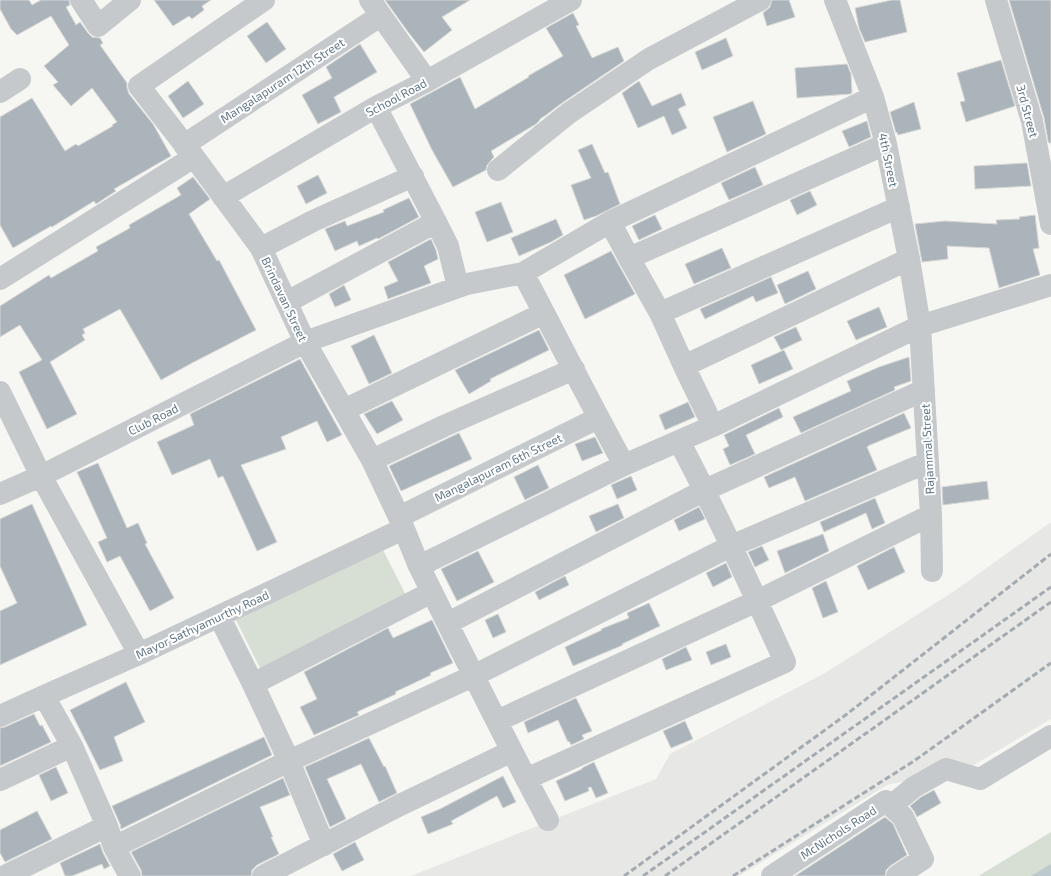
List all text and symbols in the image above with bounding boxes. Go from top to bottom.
street label: Mangalapuram 12th Street [217,34,347,125]
street label: School Road [363,75,429,119]
street label: 3rd Street [1014,83,1042,139]
street label: 4th Street [876,132,902,189]
street label: Brindavan Street [259,255,311,344]
street label: Club Road [126,400,180,438]
street label: Rajammal Street [918,403,937,495]
street label: Mangalapuram 6th Street [432,430,564,504]
street label: Mayor Sathyamurthy Road [133,587,271,661]
street label: McNichols Road [798,802,878,862]

